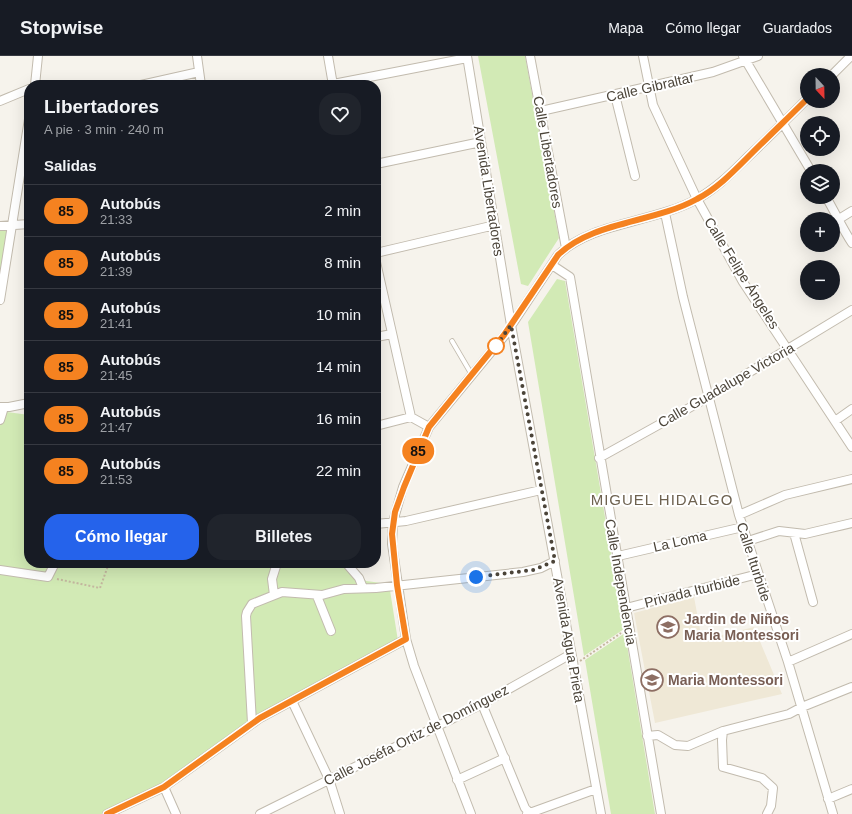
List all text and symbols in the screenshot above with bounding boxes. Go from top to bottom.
text: Stopwise [20,17,103,38]
text: Mapa [608,20,643,36]
text: Cómo llegar [665,20,741,36]
text: Guardados [763,20,832,36]
north arrow [800,68,840,108]
map controls [800,68,840,300]
street label: Calle Gibraltar [605,69,696,105]
button: heart [319,93,361,135]
street label: Calle Libertadores [530,95,566,209]
text: Libertadores [44,96,159,117]
button: locate [800,116,840,156]
text: A pie · 3 min · 240 m [44,122,164,137]
street label: Avenida Libertadores [471,125,507,257]
text: Salidas [44,157,97,174]
button: layers [800,164,840,204]
text: Autobús [100,195,161,212]
text: 2 min [324,202,361,219]
text: 85 [58,203,74,219]
text: 21:33 [100,212,133,227]
button: + [800,212,840,252]
street label: Calle Felipe Ángeles [701,214,783,332]
text: Autobús [100,247,161,264]
text: 8 min [324,254,361,271]
text: 85 [58,255,74,271]
button: − [800,260,840,300]
text: 21:39 [100,264,133,279]
text: Autobús [100,299,161,316]
text: 10 min [316,306,361,323]
text: 85 [58,307,74,323]
text: 21:41 [100,316,133,331]
unlabelled marker [487,337,505,355]
street label: Calle Guadalupe Victoria [655,339,797,431]
text: Autobús [100,351,161,368]
text: 14 min [316,358,361,375]
text: 85 [58,359,74,375]
text: 21:45 [100,368,133,383]
text: Autobús [100,403,161,420]
text: 16 min [316,410,361,427]
text: 85 [58,411,74,427]
text: 21:47 [100,420,133,435]
line badge: 85 [400,438,436,464]
text: 85 [410,443,426,459]
text: Autobús [100,455,161,472]
text: 22 min [316,462,361,479]
text: 85 [58,463,74,479]
text: 21:53 [100,472,133,487]
district label: MIGUEL HIDALGO [591,491,733,508]
button: Cómo llegar [44,514,199,560]
button: Billetes [207,514,361,560]
street label: Calle Independencia [602,518,640,646]
street label: Calle Iturbide [734,520,774,604]
street label: La Loma [652,527,709,555]
your location [466,567,486,587]
street label: Privada Iturbide [642,571,742,611]
street label: Avenida Agua Prieta [550,576,588,704]
place label: Jardin de Niños Maria Montessori [684,611,799,643]
school or university icon: Jardin de Niños Maria Montessori [655,614,681,640]
school or university icon: Maria Montessori [639,667,665,693]
place label: Maria Montessori [668,672,783,688]
street label: Calle Joséfa Ortiz de Domínguez [321,681,511,789]

